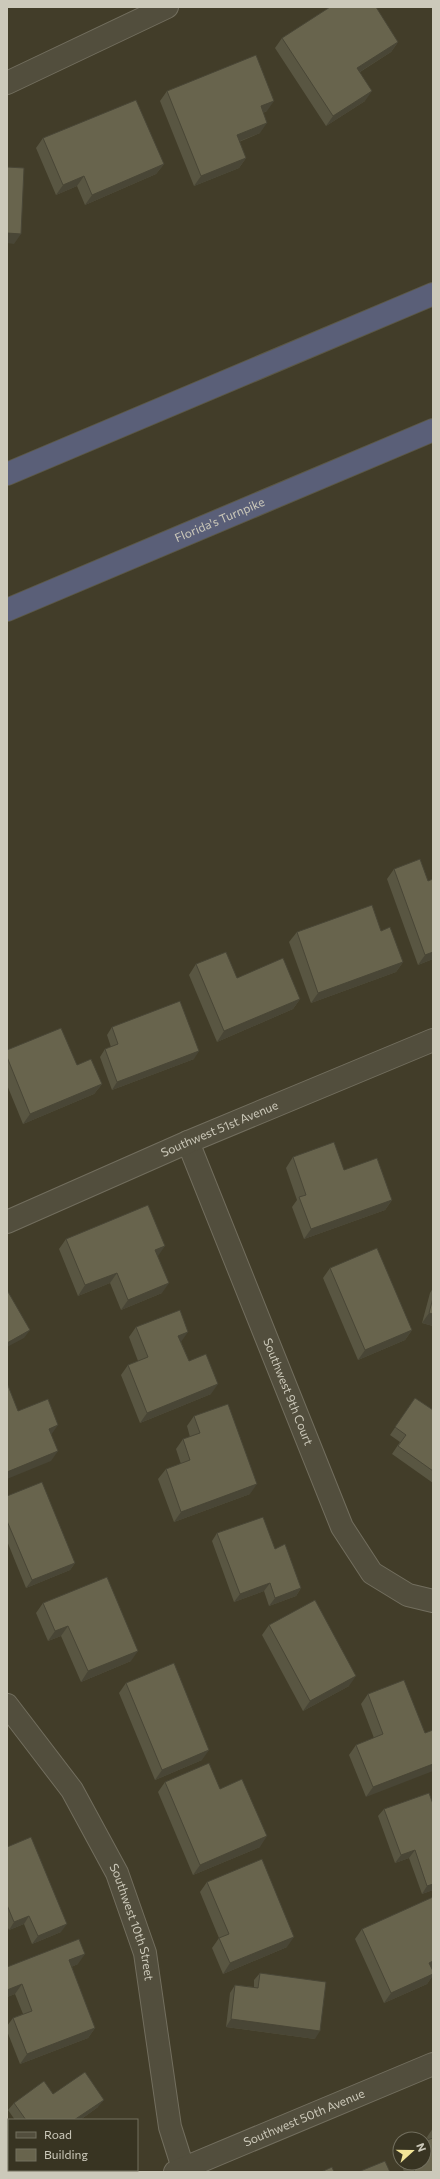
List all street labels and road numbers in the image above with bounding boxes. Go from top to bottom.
street label: Florida's Turnpike [172,494,266,544]
street label: Southwest 51st Avenue [158,1097,280,1159]
street label: Southwest 9th Court [261,1336,317,1447]
street label: Southwest 10th Street [107,1861,157,1982]
street label: Southwest 50th Avenue [241,2085,366,2149]

